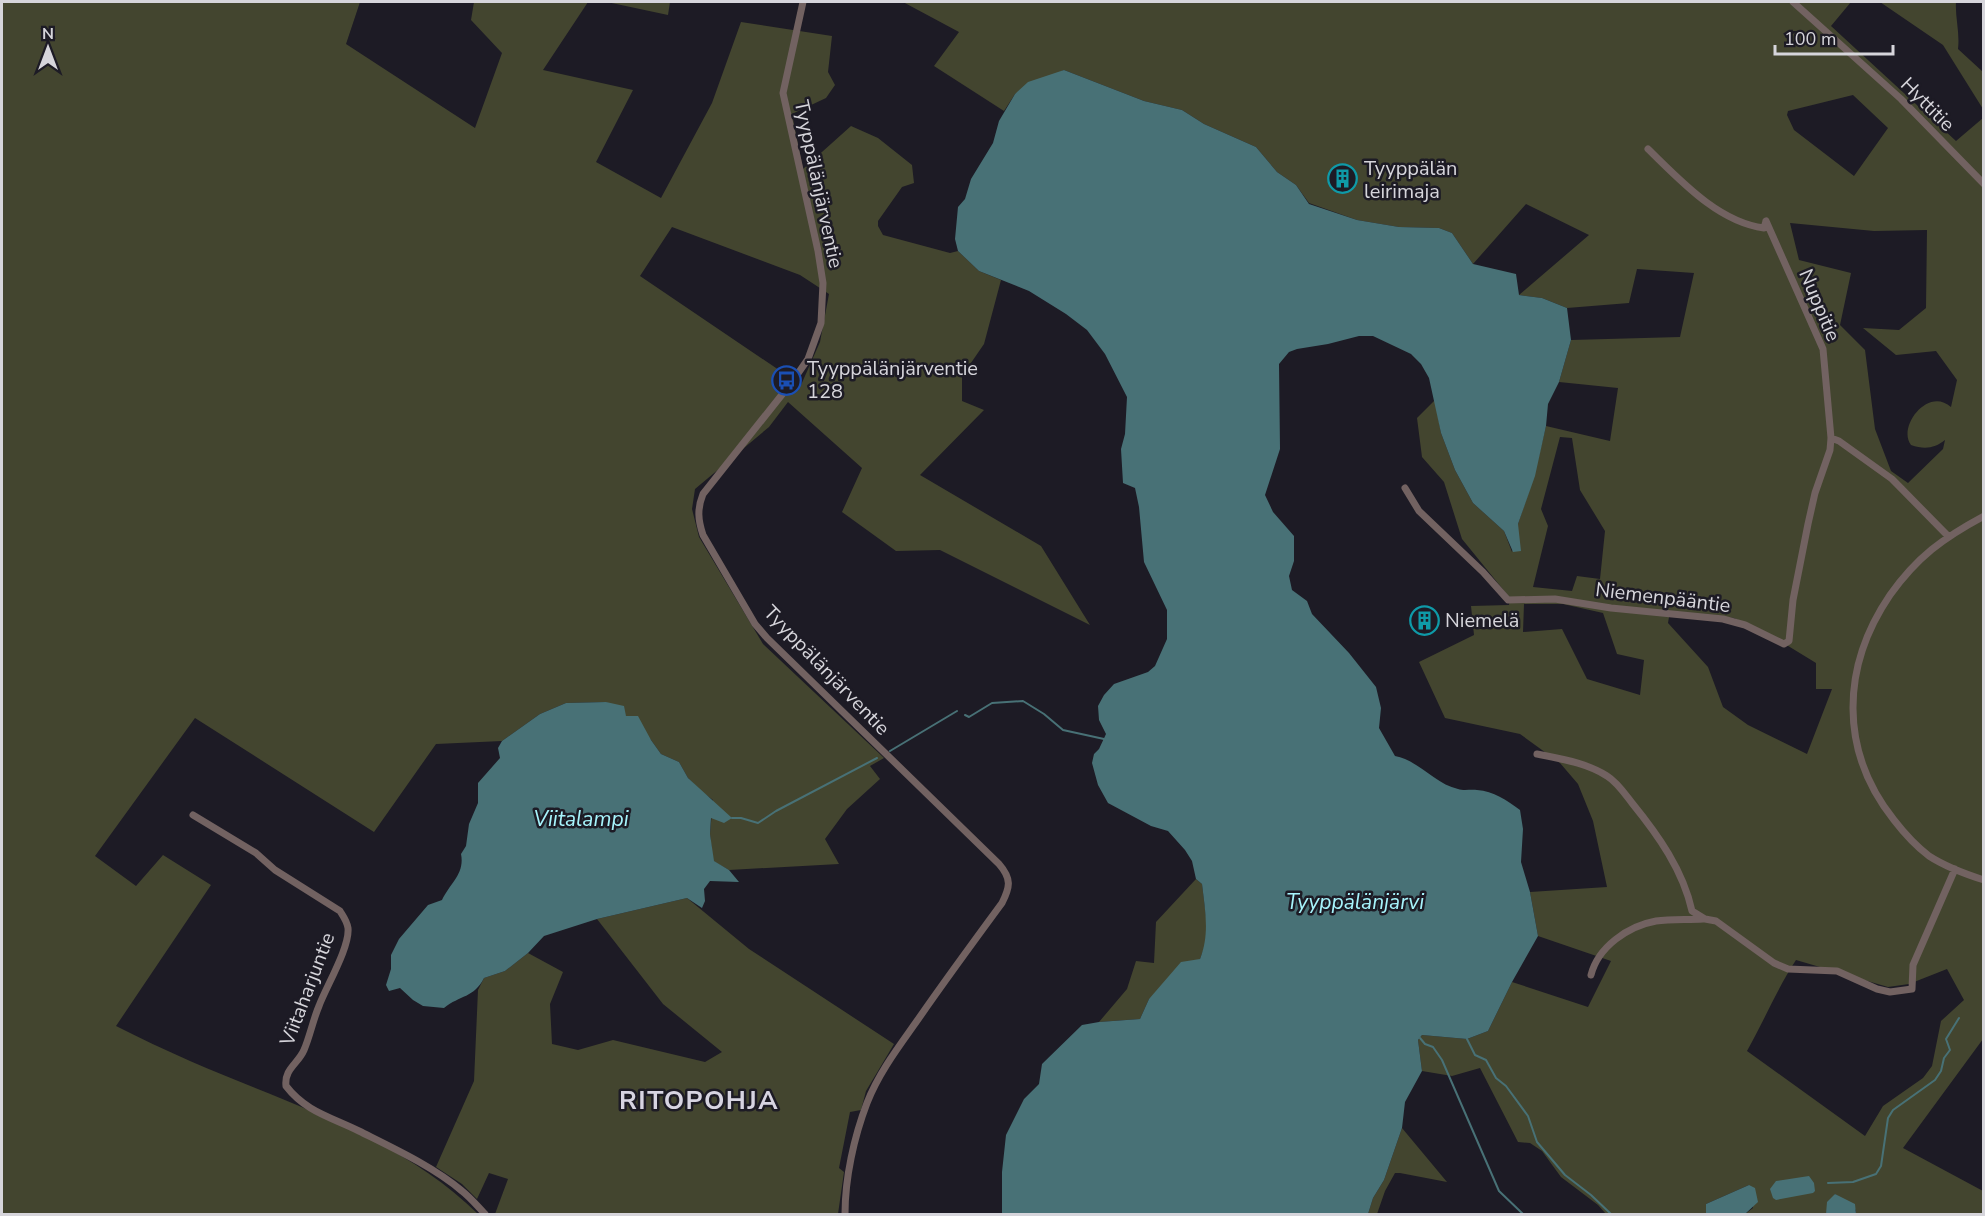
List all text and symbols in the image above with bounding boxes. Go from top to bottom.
north arrow [18,18,78,78]
scale bar [1775,18,1894,56]
text: N [42,23,54,45]
text: 100 m [1784,27,1836,51]
street label: Hyttitie [1895,71,1961,137]
street label: Tyyppälänjärventie [788,98,849,271]
place label: Tyyppälän leirimaja [1364,155,1457,205]
building icon: Tyyppälän leirimaja [1327,163,1359,195]
street label: Nuppitie [1792,265,1847,346]
place label: Tyyppälänjärventie 128 [807,355,978,405]
bus stop icon: Tyyppälänjärventie 128 [770,364,802,396]
street label: Niemenpääntie [1594,576,1732,619]
street label: Tyyppälänjärventie [758,599,896,741]
building icon: Niemelä [1408,604,1440,636]
place label: Niemelä [1445,607,1519,634]
water label: Viitalampi [533,805,630,833]
water label: Tyyppälänjärvi [1286,888,1425,916]
street label: Viitaharjuntie [273,929,341,1051]
district label: RITOPOHJA [619,1083,779,1118]

